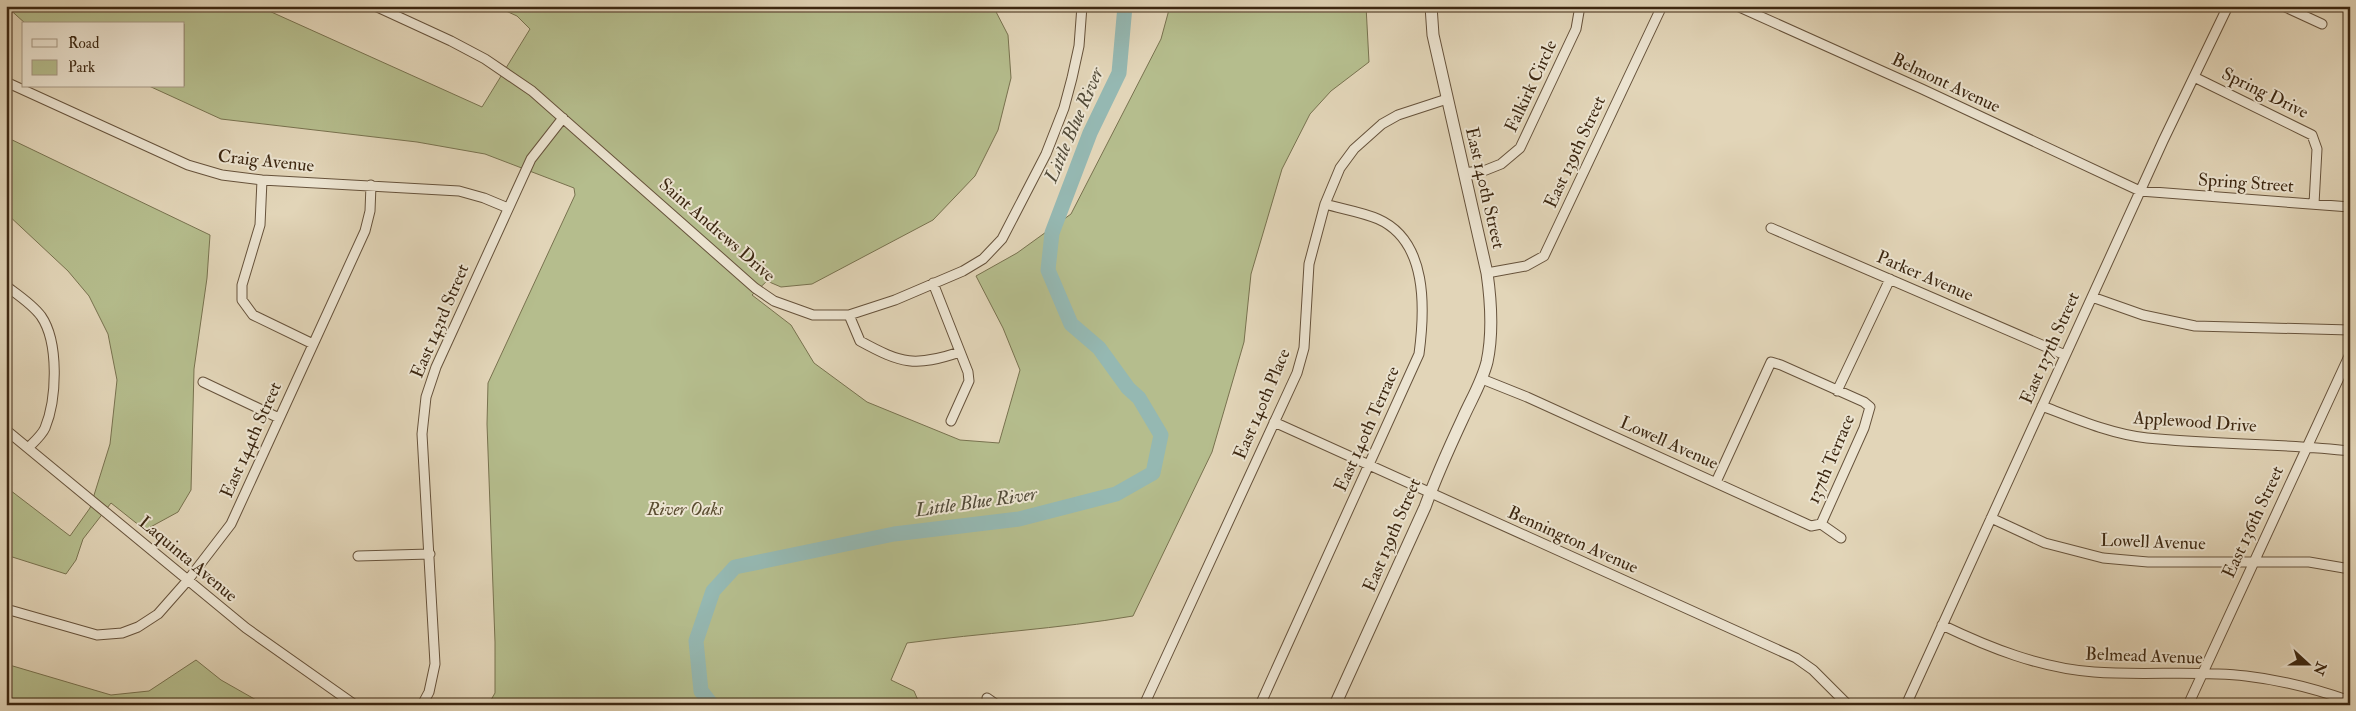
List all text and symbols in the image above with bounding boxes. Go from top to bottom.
legend [22,22,185,88]
text: Road [68,34,100,53]
street label: Falkirk Circle [1500,36,1563,136]
street label: Belmont Avenue [1888,48,2004,118]
text: Park [68,58,95,77]
street label: Spring Drive [2218,62,2313,124]
water label: Little Blue River [1039,63,1109,187]
street label: East 139th Street [1539,92,1611,212]
street label: East 140th Street [1460,125,1510,251]
street label: Craig Avenue [217,145,316,178]
street label: Spring Street [2197,168,2295,198]
street label: Saint Andrews Drive [654,173,780,287]
street label: Parker Avenue [1873,245,1977,307]
street label: East 143rd Street [406,260,474,382]
street label: East 137th Street [2015,288,2085,408]
street label: East 140th Place [1228,345,1296,463]
street label: East 140th Terrace [1329,362,1405,495]
street label: East 144th Street [215,378,287,502]
street label: Applewood Drive [2131,406,2258,438]
street label: 137th Terrace [1802,410,1860,507]
street label: Lowell Avenue [1616,411,1722,475]
street label: East 136th Street [2217,462,2289,582]
street label: East 139th Street [1358,475,1426,595]
water label: Little Blue River [913,481,1039,523]
park label: River Oaks [646,498,724,521]
street label: Bennington Avenue [1504,501,1642,579]
street label: Laquinta Avenue [134,511,243,607]
street label: Lowell Avenue [2100,529,2207,555]
north arrow [2284,638,2334,688]
street label: Belmead Avenue [2085,642,2204,670]
text: N [2309,659,2330,678]

